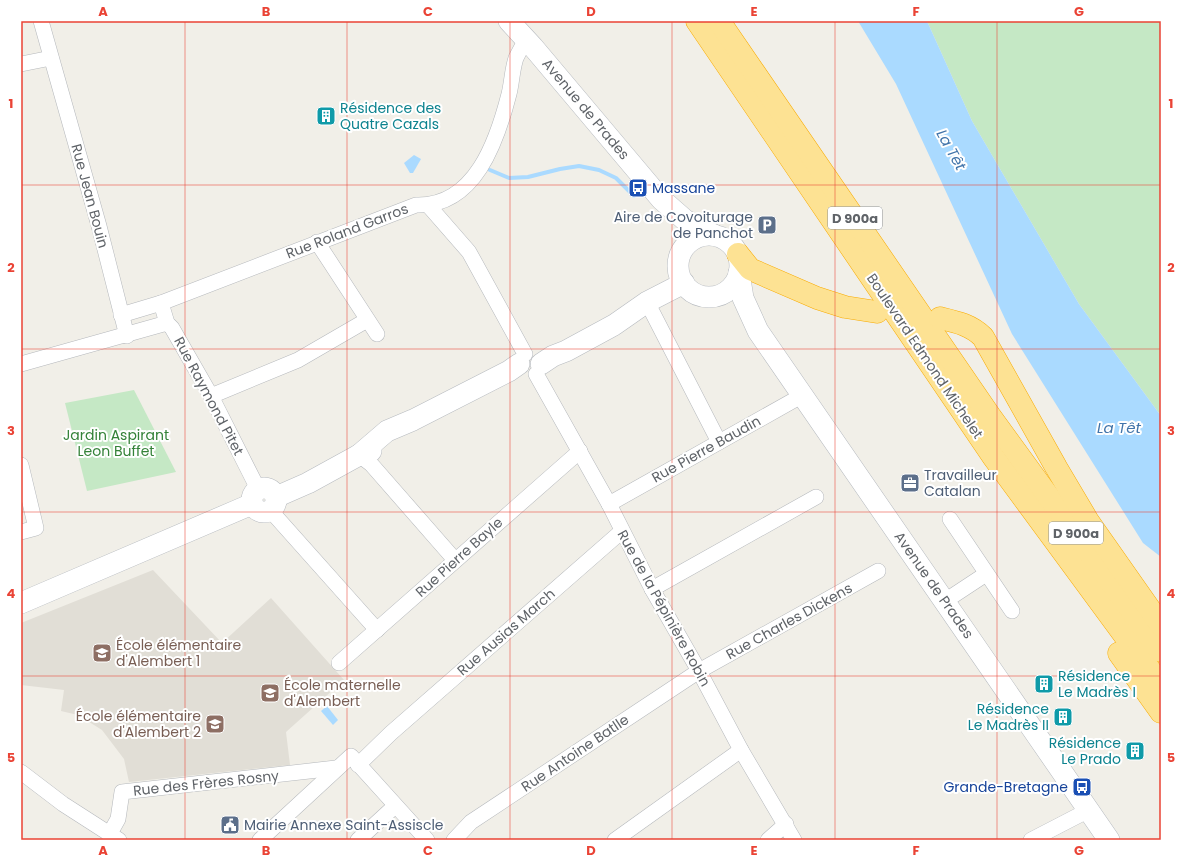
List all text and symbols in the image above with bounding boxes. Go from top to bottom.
text: A [98,2,108,21]
text: B [262,2,271,21]
text: C [423,2,433,21]
text: D [586,2,596,21]
text: E [750,2,758,21]
text: F [912,2,920,21]
text: G [1074,2,1084,21]
street label: Avenue de Prades [538,54,634,164]
text: 1 [9,94,13,113]
text: 1 [1169,94,1173,113]
place label: Résidence des Quatre Cazals [340,98,441,134]
building icon: Résidence des Quatre Cazals [315,105,337,127]
water label: La Têt [932,125,972,175]
street label: Rue Jean Bouin [66,142,114,250]
bus stop icon: Massane [627,177,649,199]
place label: Massane [652,178,716,198]
street label: Rue Roland Garros [283,198,411,264]
place label: Aire de Covoiturage de Panchot [614,207,753,243]
road number: D 900a [828,207,882,229]
parking icon: Aire de Covoiturage de Panchot [756,214,778,236]
text: 2 [7,258,15,277]
text: 2 [1167,258,1175,277]
street label: Boulevard Edmond Michelet [862,269,988,443]
street label: Rue Raymond Pitet [169,333,249,459]
street label: Rue Pierre Baudin [648,411,764,487]
water label: La Têt [1097,417,1142,438]
text: 3 [7,421,15,440]
text: 3 [1167,421,1175,440]
park label: Jardin Aspirant Leon Buffet [63,425,169,461]
place label: Travailleur Catalan [924,465,997,501]
office icon: Travailleur Catalan [899,472,921,494]
street label: Rue Pierre Bayle [411,512,507,602]
road number: D 900a [1049,522,1103,544]
street label: Rue de la Pépinière Robin [613,526,715,690]
street label: Avenue de Prades [890,527,978,643]
street label: Rue Charles Dickens [722,578,856,664]
text: 4 [7,584,16,603]
street label: Rue Ausias March [453,584,559,680]
text: 4 [1167,584,1176,603]
place label: École élémentaire d'Alembert 1 [116,635,242,671]
school or university icon: École élémentaire d'Alembert 1 [91,642,113,664]
place label: Résidence Le Madrès I [1058,666,1136,702]
building icon: Résidence Le Madrès I [1033,673,1055,695]
place label: École maternelle d'Alembert [284,675,401,711]
school or university icon: École maternelle d'Alembert [259,682,281,704]
place label: Résidence Le Madrès II [968,699,1049,735]
place label: École élémentaire d'Alembert 2 [76,706,201,742]
building icon: Résidence Le Madrès II [1052,706,1074,728]
street label: Rue Antoine Batlle [517,709,633,796]
school or university icon: École élémentaire d'Alembert 2 [204,713,226,735]
place label: Résidence Le Prado [1049,733,1121,769]
building icon: Résidence Le Prado [1124,740,1146,762]
text: 5 [7,748,15,767]
text: 5 [1167,748,1175,767]
street label: Rue des Frères Rosny [132,765,280,801]
bus stop icon: Grande-Bretagne [1071,776,1093,798]
place label: Grande-Bretagne [943,777,1068,797]
public building icon: Mairie Annexe Saint-Assiscle [219,814,241,836]
place label: Mairie Annexe Saint-Assiscle [244,815,444,835]
text: A [98,841,108,860]
text: B [262,841,271,860]
text: C [423,841,433,860]
text: D [586,841,596,860]
text: E [750,841,758,860]
text: F [912,841,920,860]
text: G [1074,841,1084,860]

